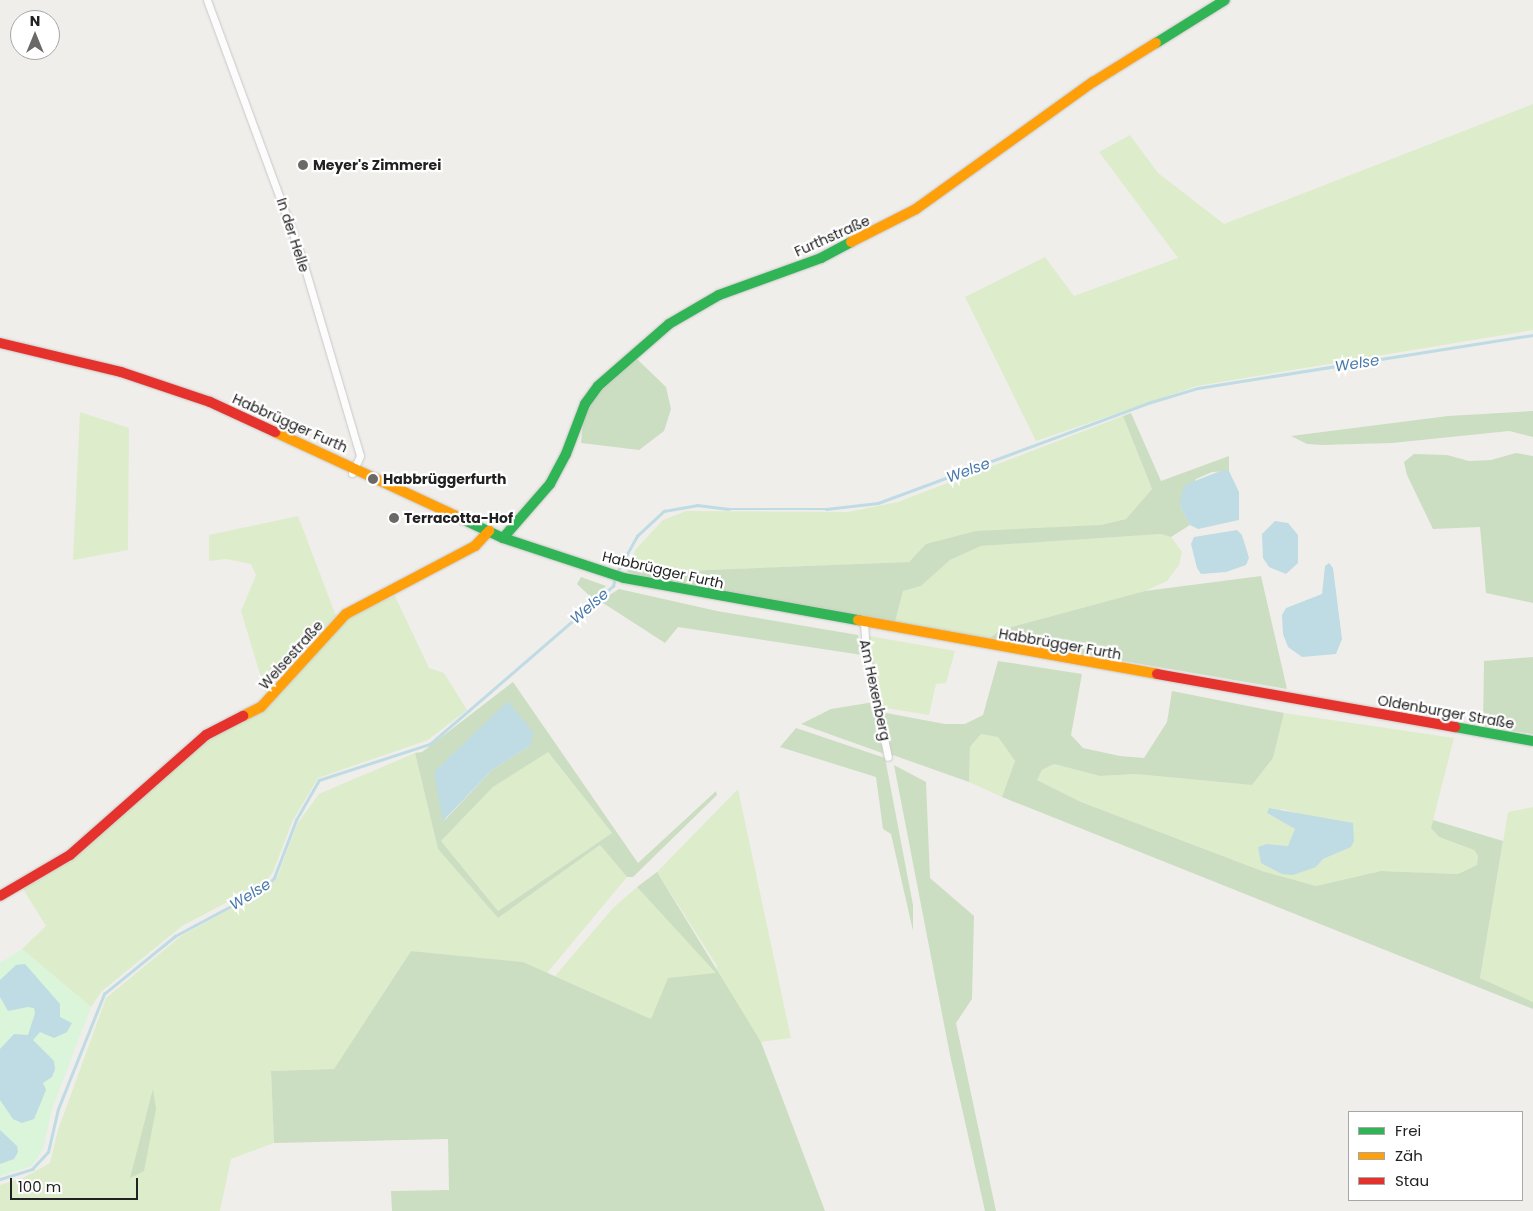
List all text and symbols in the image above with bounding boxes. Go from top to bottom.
north arrow [10,10,60,60]
text: N [30,11,40,31]
place label: Meyer's Zimmerei [313,157,441,173]
marker: Meyer's Zimmerei [297,159,309,171]
street label: In der Helle [273,196,313,274]
street label: Furthstraße [792,212,872,260]
water label: Welse [1333,351,1381,375]
street label: Habbrügger Furth [230,390,350,456]
water label: Welse [944,454,992,486]
place label: Habbrüggerfurth [383,471,506,487]
marker: Habbrüggerfurth [367,473,379,485]
place label: Terracotta-Hof [404,510,513,526]
marker: Terracotta-Hof [388,512,400,524]
street label: Habbrügger Furth [601,548,725,592]
water label: Welse [566,585,612,627]
street label: Welsestraße [256,617,326,693]
street label: Habbrügger Furth [997,625,1123,663]
street label: Am Hexenberg [856,638,894,742]
street label: Oldenburger Straße [1376,692,1516,732]
water label: Welse [226,875,274,913]
legend [1348,1111,1523,1201]
text: Frei [1395,1120,1421,1141]
text: Zäh [1395,1145,1423,1166]
scale bar [12,1168,140,1200]
text: Stau [1395,1170,1429,1191]
text: 100 m [18,1176,61,1197]

